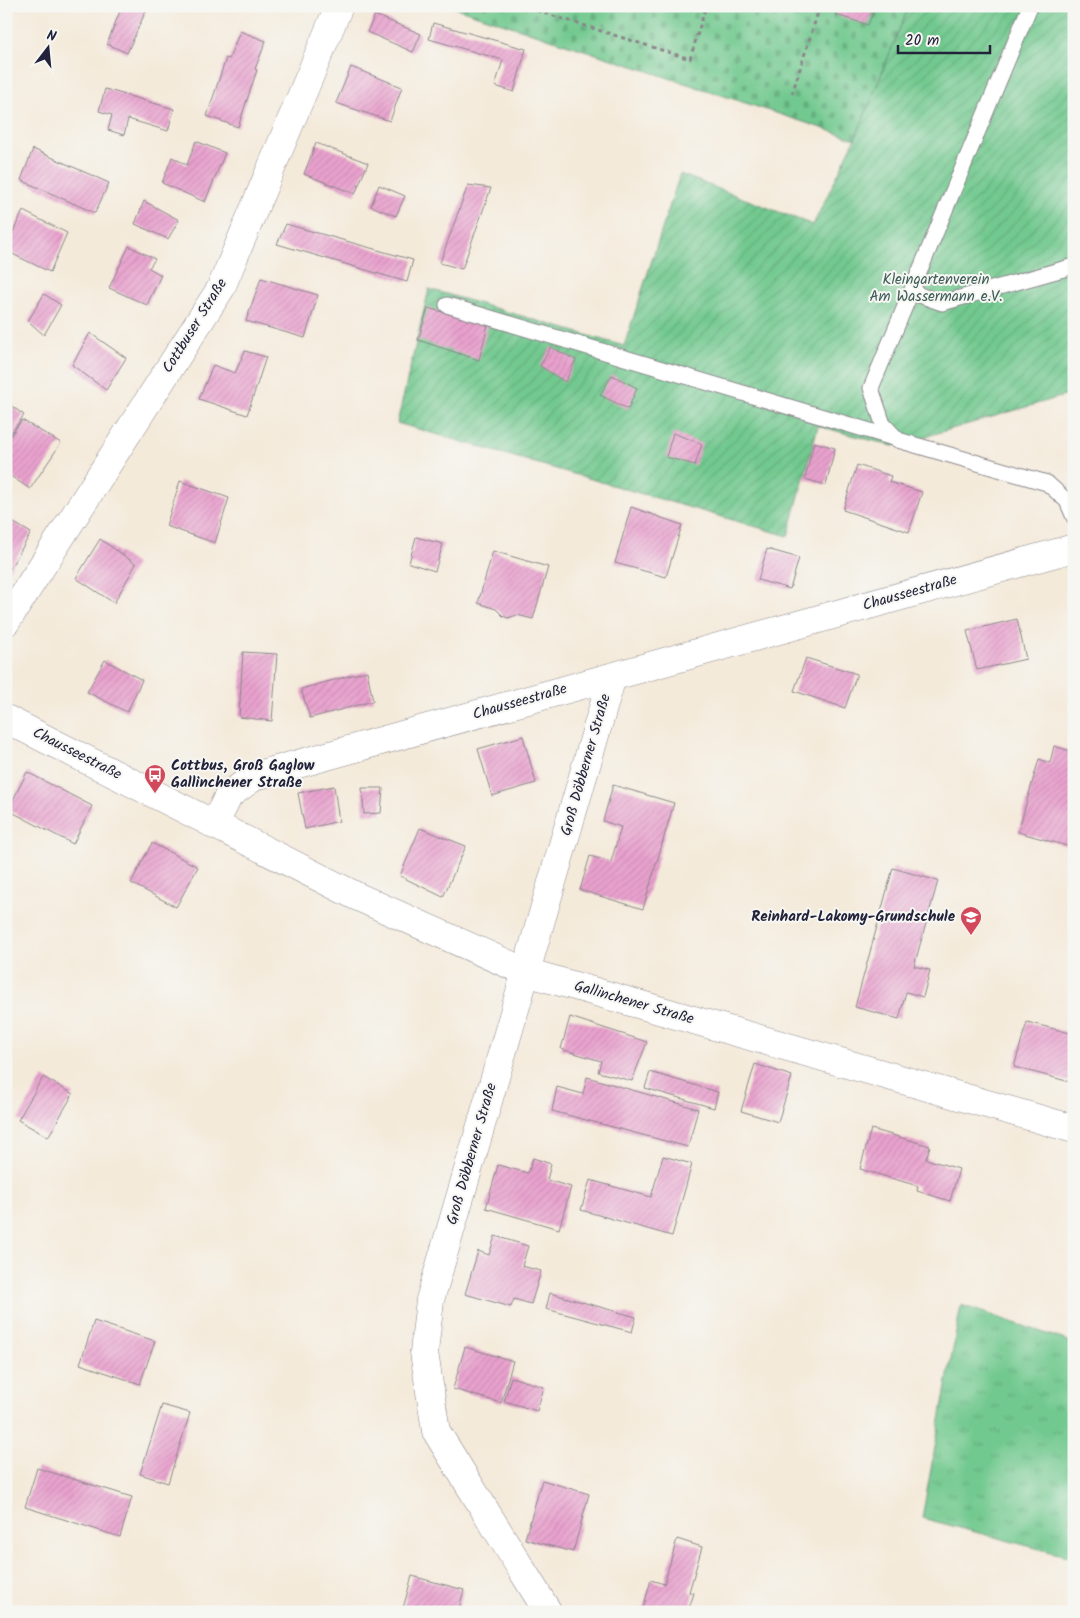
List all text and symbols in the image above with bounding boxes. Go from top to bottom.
north arrow [22,22,72,72]
scale bar [898,22,990,54]
text: N [44,25,59,48]
text: 20 m [905,29,939,53]
park label: Kleingartenverein Am Wassermann e.V. [869,268,1003,309]
street label: Cottbuser Straße [156,274,234,378]
street label: Chausseestraße [860,568,960,618]
street label: Chausseestraße [470,677,570,727]
street label: Groß Döbberner Straße [554,691,618,839]
street label: Chausseestraße [28,721,126,787]
place label: Cottbus, Groß Gaglow Gallinchener Straße [171,754,315,795]
bus stop icon: Cottbus, Groß Gaglow Gallinchener Straße [143,763,167,794]
place label: Reinhard-Lakomy-Grundschule [751,905,956,929]
school or university icon: Reinhard-Lakomy-Grundschule [959,905,983,936]
street label: Gallinchener Straße [571,974,697,1032]
street label: Groß Döbberner Straße [440,1080,504,1228]

